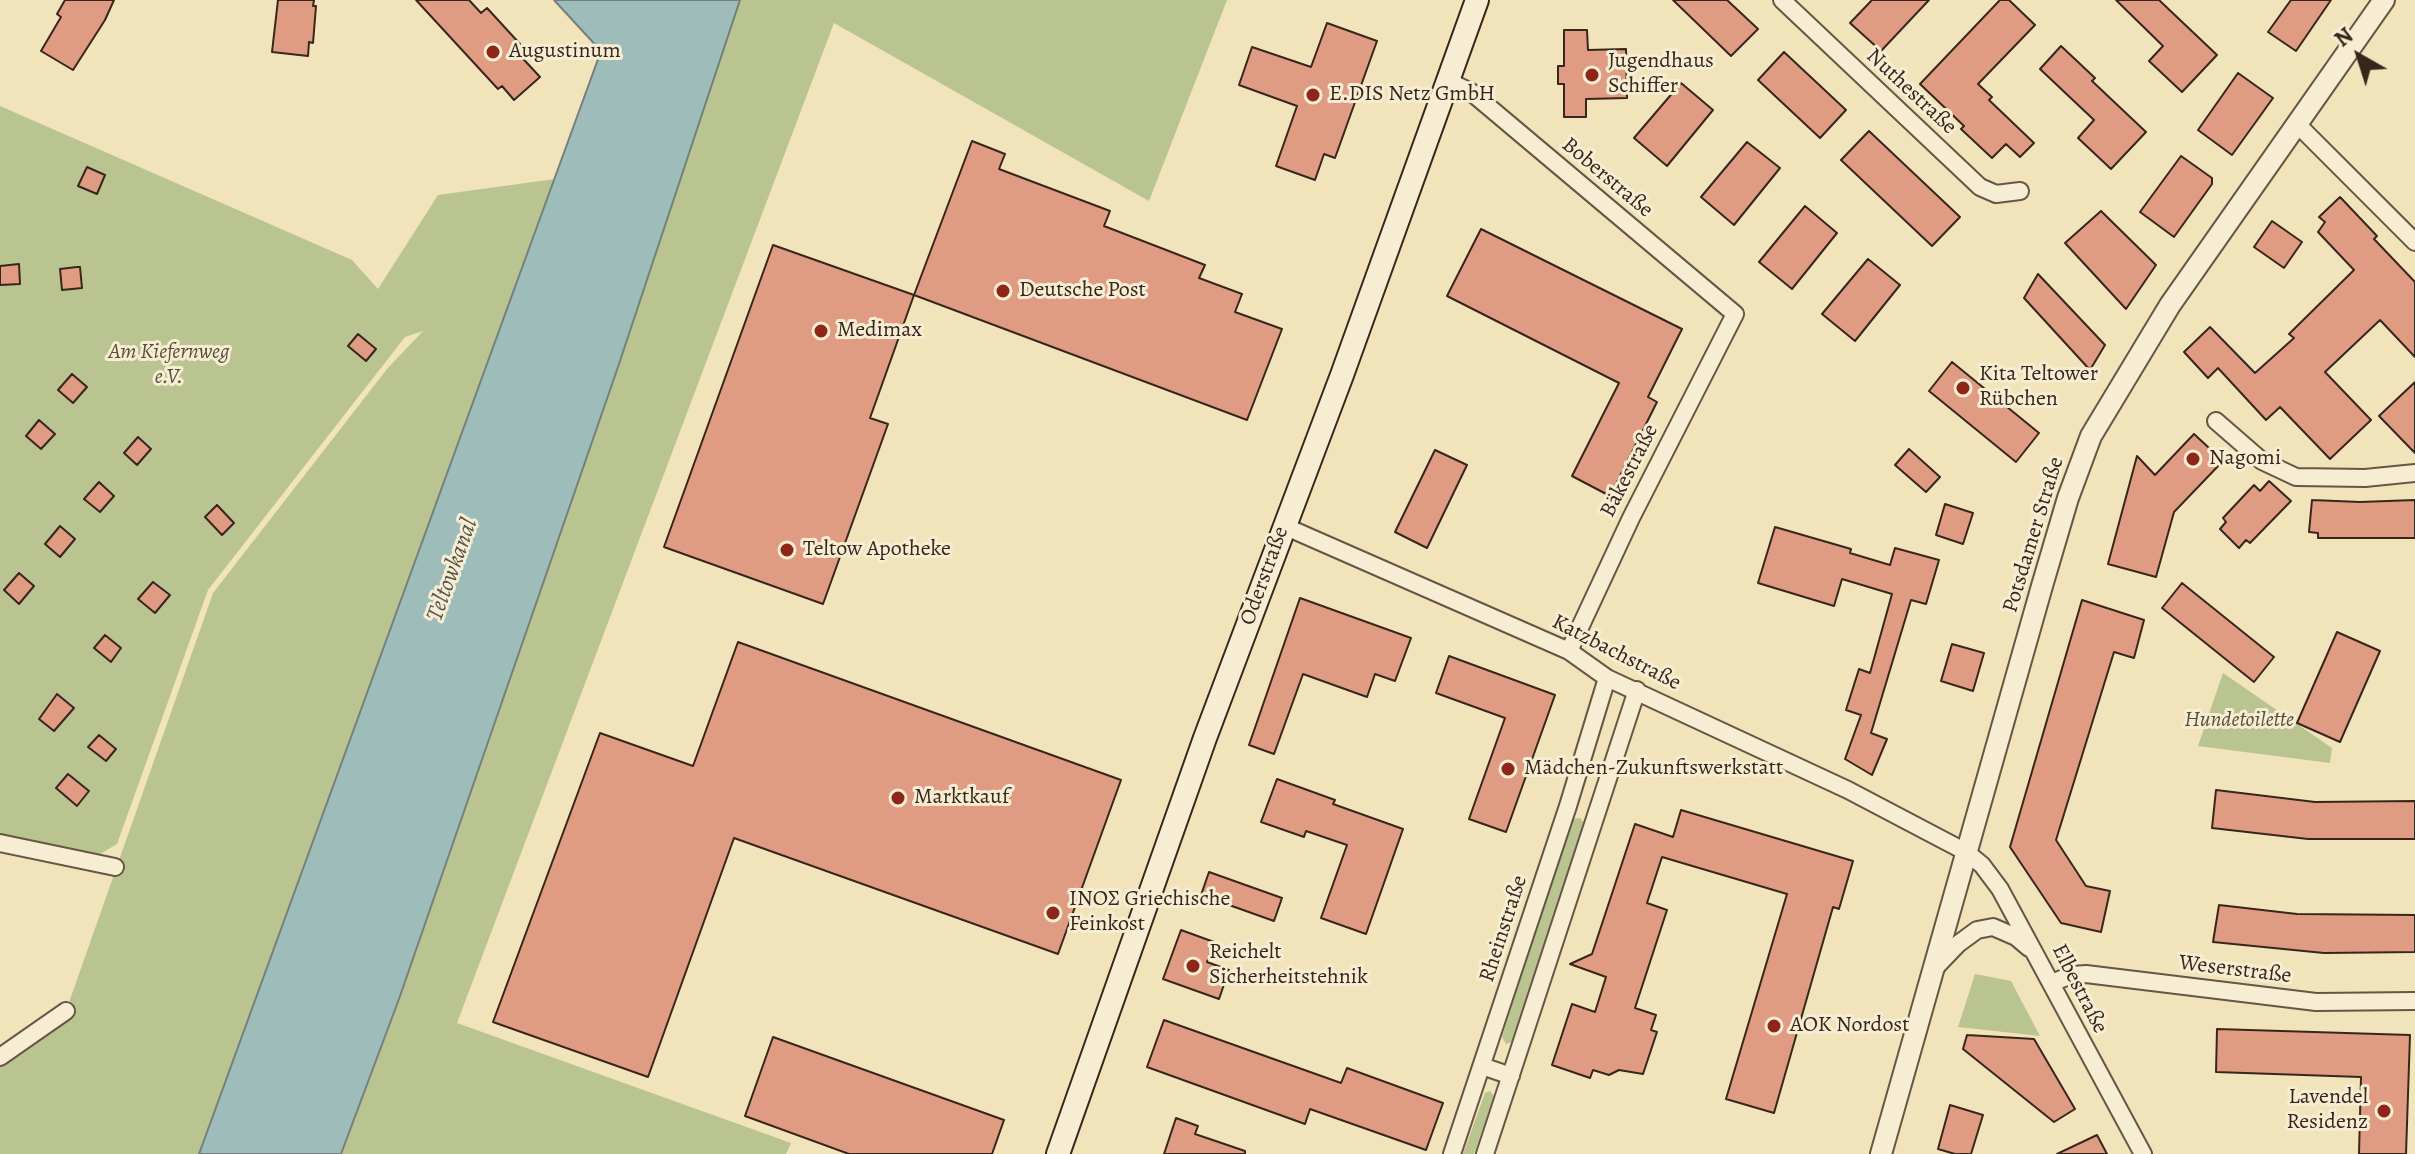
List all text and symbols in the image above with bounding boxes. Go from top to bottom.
north arrow [2319,16,2399,96]
text: N [2328,21,2360,54]
place label: Augustinum [509,39,621,65]
marker: Augustinum [484,43,502,61]
street label: Nuthestraße [1860,43,1962,141]
place label: Jugendhaus Schiffer [1608,49,1714,100]
marker: Jugendhaus Schiffer [1583,66,1601,84]
place label: E.DIS Netz GmbH [1329,82,1495,108]
marker: E.DIS Netz GmbH [1304,86,1322,104]
street label: Boberstraße [1556,132,1658,224]
place label: Deutsche Post [1019,278,1146,304]
marker: Deutsche Post [994,282,1012,300]
place label: Medimax [837,318,922,344]
marker: Medimax [812,322,830,340]
park label: Am Kiefernweg e.V. [108,340,230,392]
place label: Kita Teltower Rübchen [1979,362,2098,414]
marker: Kita Teltower Rübchen [1954,379,1972,397]
street label: Bäkestraße [1595,420,1665,522]
place label: Nagomi [2209,446,2281,472]
marker: Nagomi [2184,450,2202,468]
street label: Potsdamer Straße [1998,454,2070,616]
water label: Teltowkanal [421,515,485,625]
street label: Oderstraße [1235,523,1295,629]
place label: Teltow Apotheke [803,537,951,563]
marker: Teltow Apotheke [778,541,796,559]
street label: Katzbachstraße [1547,609,1685,697]
park label: Hundetoilette [2184,708,2294,734]
place label: Mädchen-Zukunftswerkstatt [1524,756,1783,782]
marker: Mädchen-Zukunftswerkstatt [1499,760,1517,778]
place label: Marktkauf [914,785,1009,811]
marker: Marktkauf [889,789,907,807]
street label: Rheinstraße [1474,872,1534,986]
place label: INOΣ Griechische Feinkost [1069,887,1230,938]
marker: INOΣ Griechische Feinkost [1044,904,1062,922]
place label: Reichelt Sicherheitstehnik [1209,940,1368,992]
street label: Elbestraße [2045,940,2113,1038]
street label: Weserstraße [2177,950,2293,990]
marker: Reichelt Sicherheitstehnik [1184,957,1202,975]
place label: AOK Nordost [1790,1013,1909,1039]
marker: AOK Nordost [1765,1017,1783,1035]
place label: Lavendel Residenz [2286,1085,2368,1136]
marker: Lavendel Residenz [2375,1102,2393,1120]

